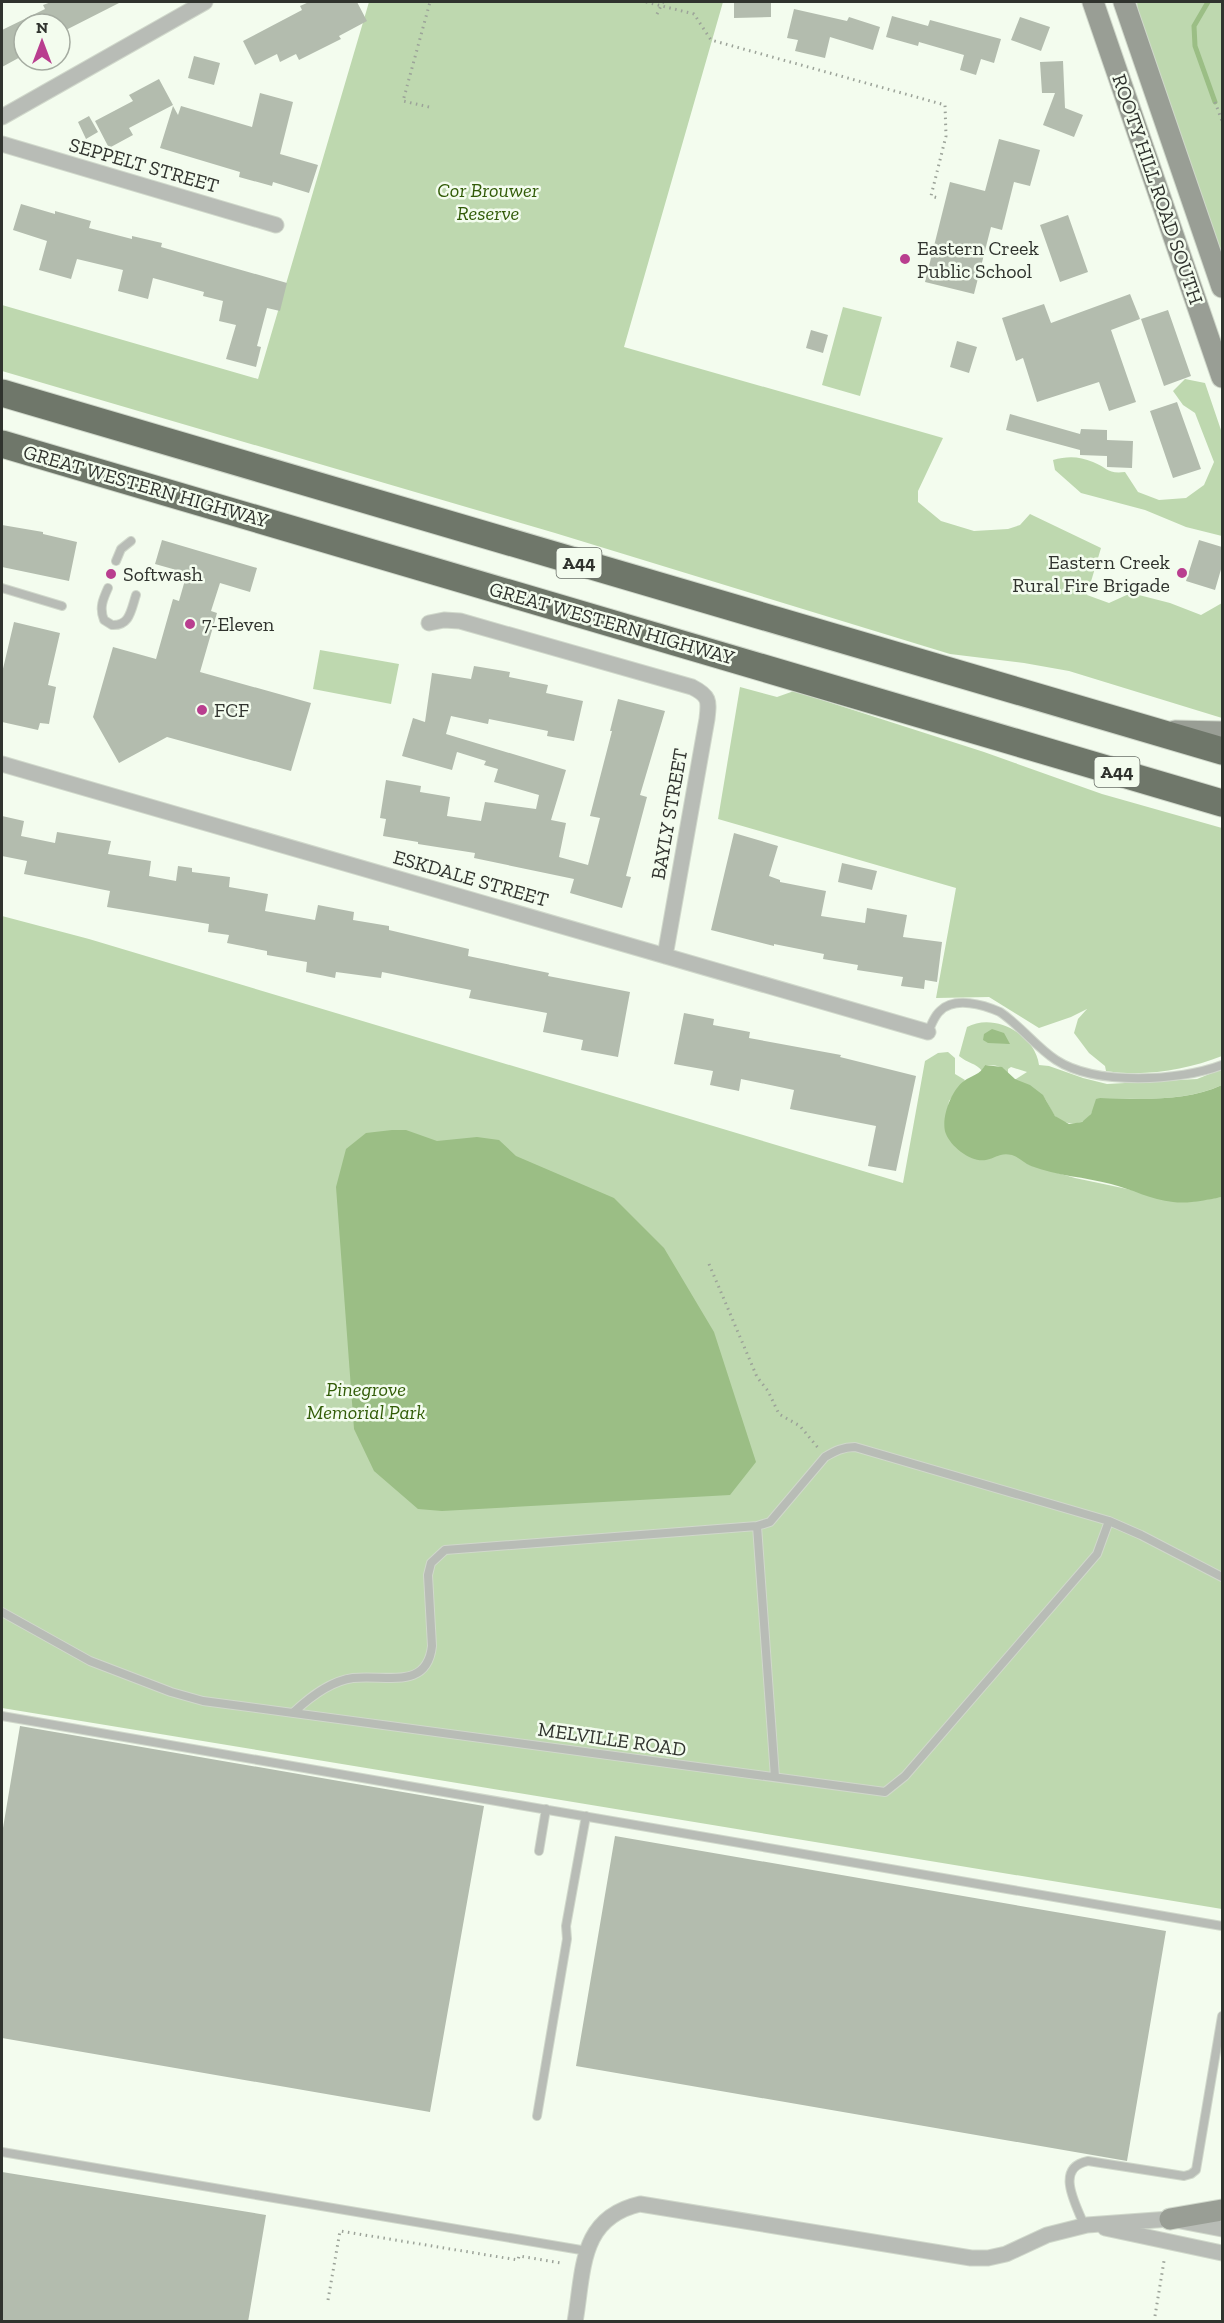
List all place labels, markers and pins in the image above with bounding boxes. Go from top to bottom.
place label: Eastern Creek Public School [917,236,1040,283]
marker: Eastern Creek Public School [898,252,912,266]
place label: Eastern Creek Rural Fire Brigade [1012,550,1171,597]
place label: Softwash [123,562,203,586]
marker: Eastern Creek Rural Fire Brigade [1175,566,1189,580]
marker: Softwash [104,567,118,581]
place label: 7-Eleven [202,612,275,636]
marker: 7-Eleven [183,617,197,631]
place label: FCF [214,698,249,722]
marker: FCF [195,703,209,717]

